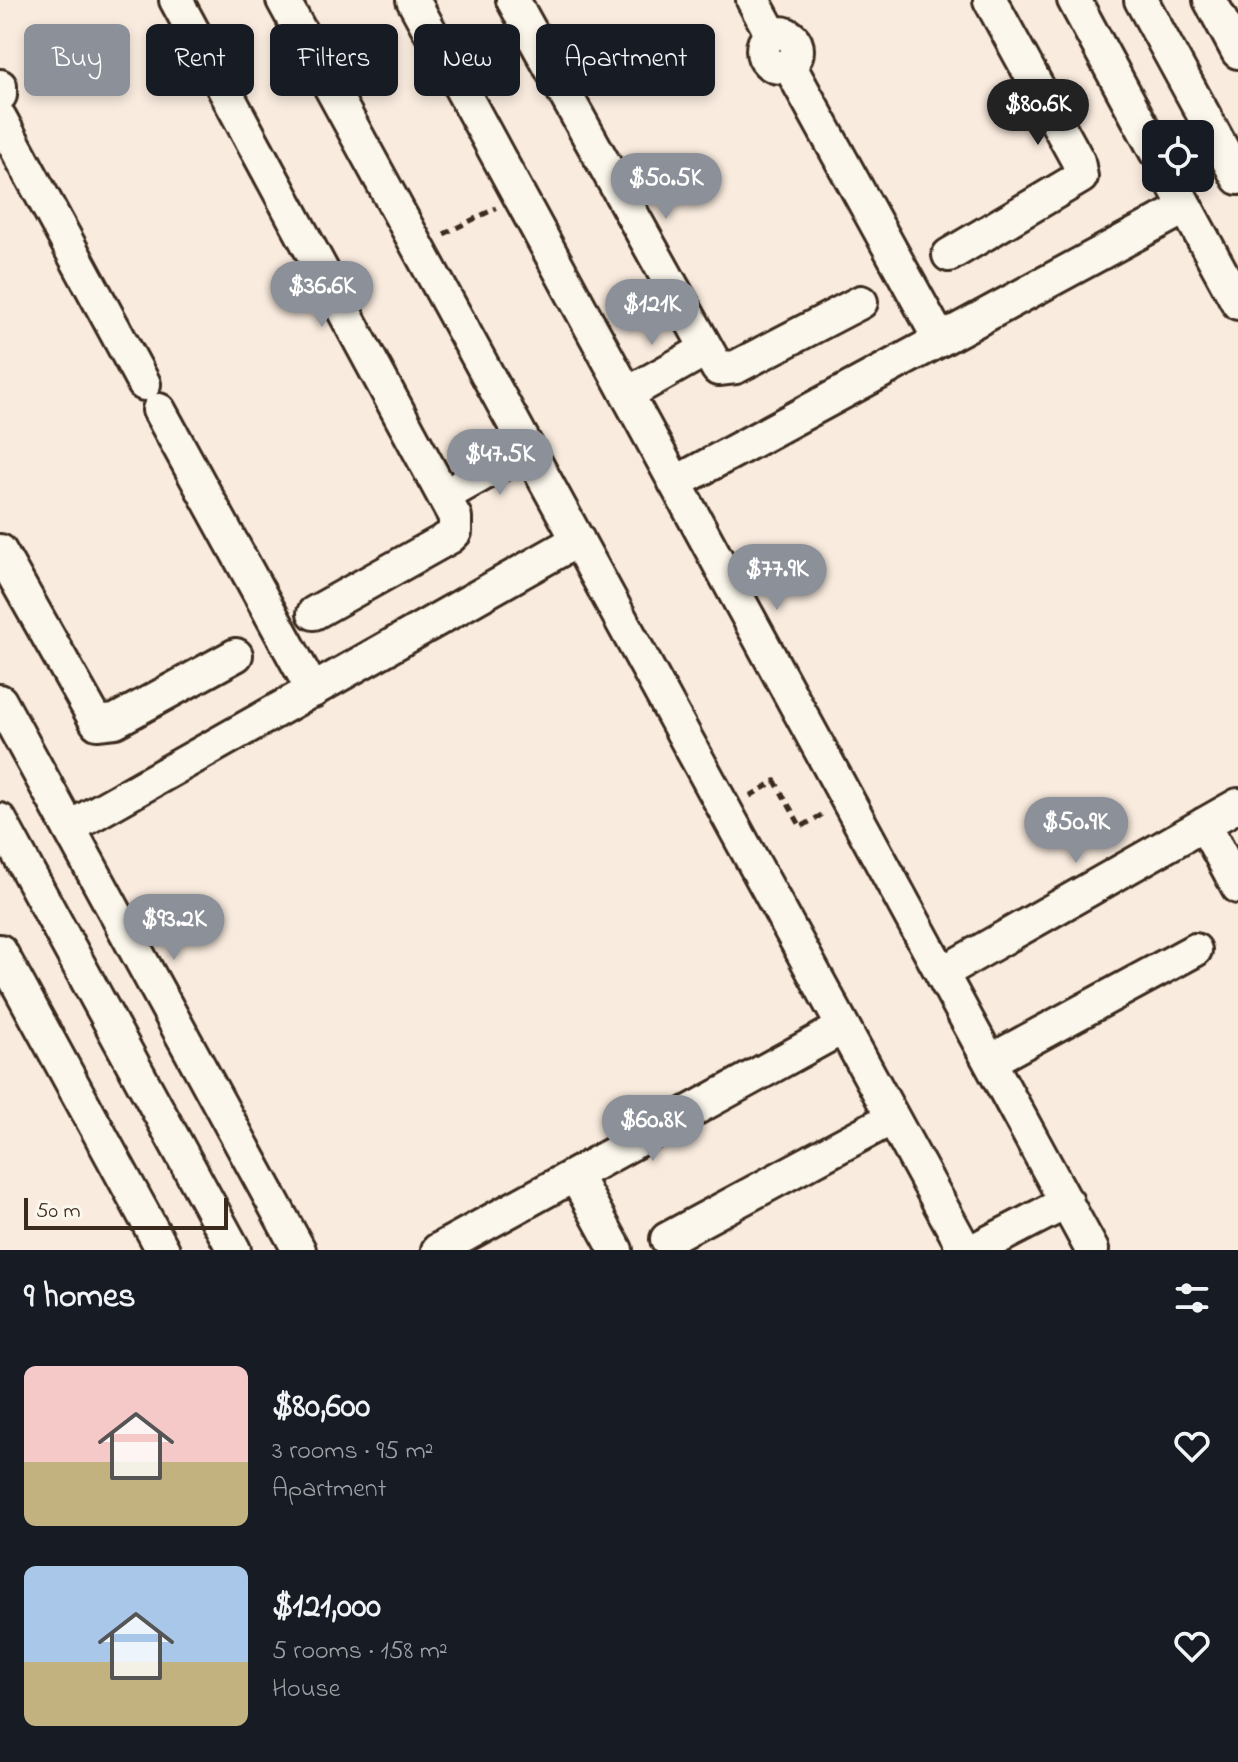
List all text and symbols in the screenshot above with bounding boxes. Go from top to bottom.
chip: Buy [24,24,130,96]
chip: Rent [146,24,254,96]
chip: Filters [270,24,398,96]
chip: New [414,24,520,96]
chip: Apartment [536,24,715,96]
pin: $80.6K [973,79,1103,147]
text: $80.6K [1005,86,1071,124]
map controls [1142,120,1214,192]
button: locate [1142,120,1214,192]
pin: $50.5K [601,153,731,221]
text: $50.5K [629,160,703,198]
pin: $36.6K [257,261,387,329]
text: $36.6K [288,268,356,306]
pin: $121K [596,279,708,347]
text: $121K [623,286,681,324]
pin: $47.5K [435,429,565,497]
text: $47.5K [465,436,535,474]
pin: $77.9K [712,544,842,612]
text: $77.9K [746,551,808,589]
pin: $50.9K [1011,797,1141,865]
text: $50.9K [1042,804,1110,842]
pin: $93.2K [109,894,239,962]
text: $93.2K [141,901,207,939]
pin: $60.8K [588,1095,718,1163]
text: $60.8K [620,1102,686,1140]
scale bar [24,1194,228,1230]
text: 50 m [36,1196,81,1228]
text: 9 homes [24,1273,136,1323]
icon: filters [1170,1276,1214,1320]
text: $80,600 [272,1383,370,1433]
icon: home [88,1398,184,1494]
icon: heart [1170,1424,1214,1468]
text: 3 rooms · 95 m² [272,1433,433,1471]
text: Apartment [272,1471,386,1509]
text: $121,000 [272,1583,381,1633]
icon: home [88,1598,184,1694]
icon: heart [1170,1624,1214,1668]
text: 5 rooms · 158 m² [272,1633,448,1671]
text: House [272,1671,340,1709]

